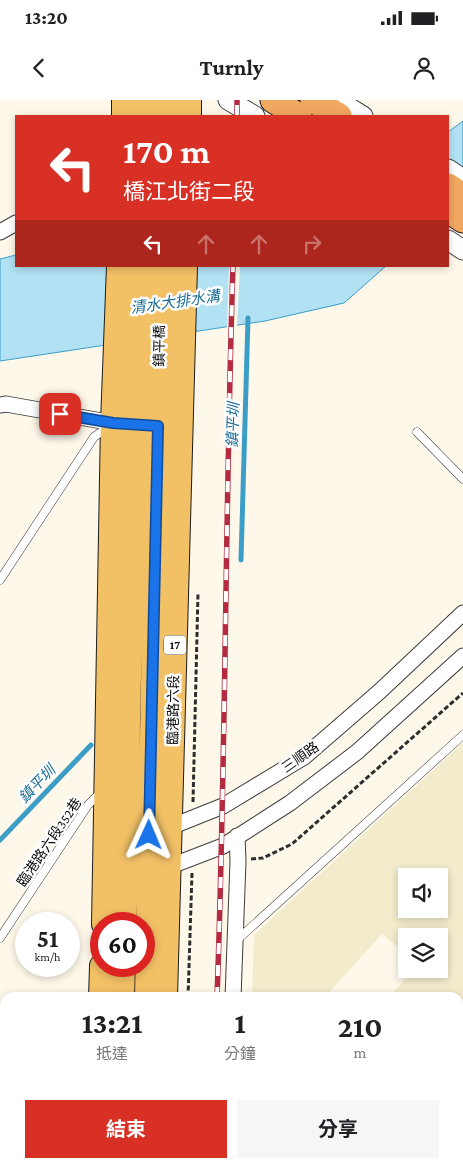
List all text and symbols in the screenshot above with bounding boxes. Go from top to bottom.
text: 13:20 [25,7,68,28]
icon: back [25,54,53,82]
icon: person [410,54,438,82]
text: Turnly [199,55,264,80]
text: 170 m [123,132,210,171]
icon: left [40,135,105,200]
text: 橋江北街二段 [123,179,255,204]
icon: left [139,230,167,258]
icon: ahead [192,230,220,258]
icon: ahead [245,230,273,258]
icon: right [298,230,326,258]
water label: 清水大排水溝 [129,288,223,316]
street label: 鎮平橋 [151,325,167,367]
pin [39,393,81,435]
icon: arrive [46,400,74,428]
water label: 鎮平圳 [224,400,242,448]
road number: 17 [164,636,186,654]
street label: 臨港路六段 [164,675,182,745]
street label: 三順路 [278,738,322,776]
water label: 鎮平圳 [16,761,60,806]
street label: 臨港路六段352巷 [13,795,85,889]
position arrow [122,808,174,860]
map controls [398,868,448,978]
button: sound [398,868,448,918]
speed limit sign: 60 [90,912,155,977]
text: 51 [37,925,58,952]
button: layers [398,928,448,978]
text: km/h [35,950,60,964]
text: 13:21 [82,1006,142,1039]
text: 1 [234,1006,246,1039]
text: 210 [338,1010,382,1043]
text: m [354,1044,366,1061]
text: 抵達 [96,1045,128,1062]
text: 分鐘 [224,1045,256,1062]
button: 結束 [25,1100,227,1158]
button: 分享 [237,1100,439,1158]

